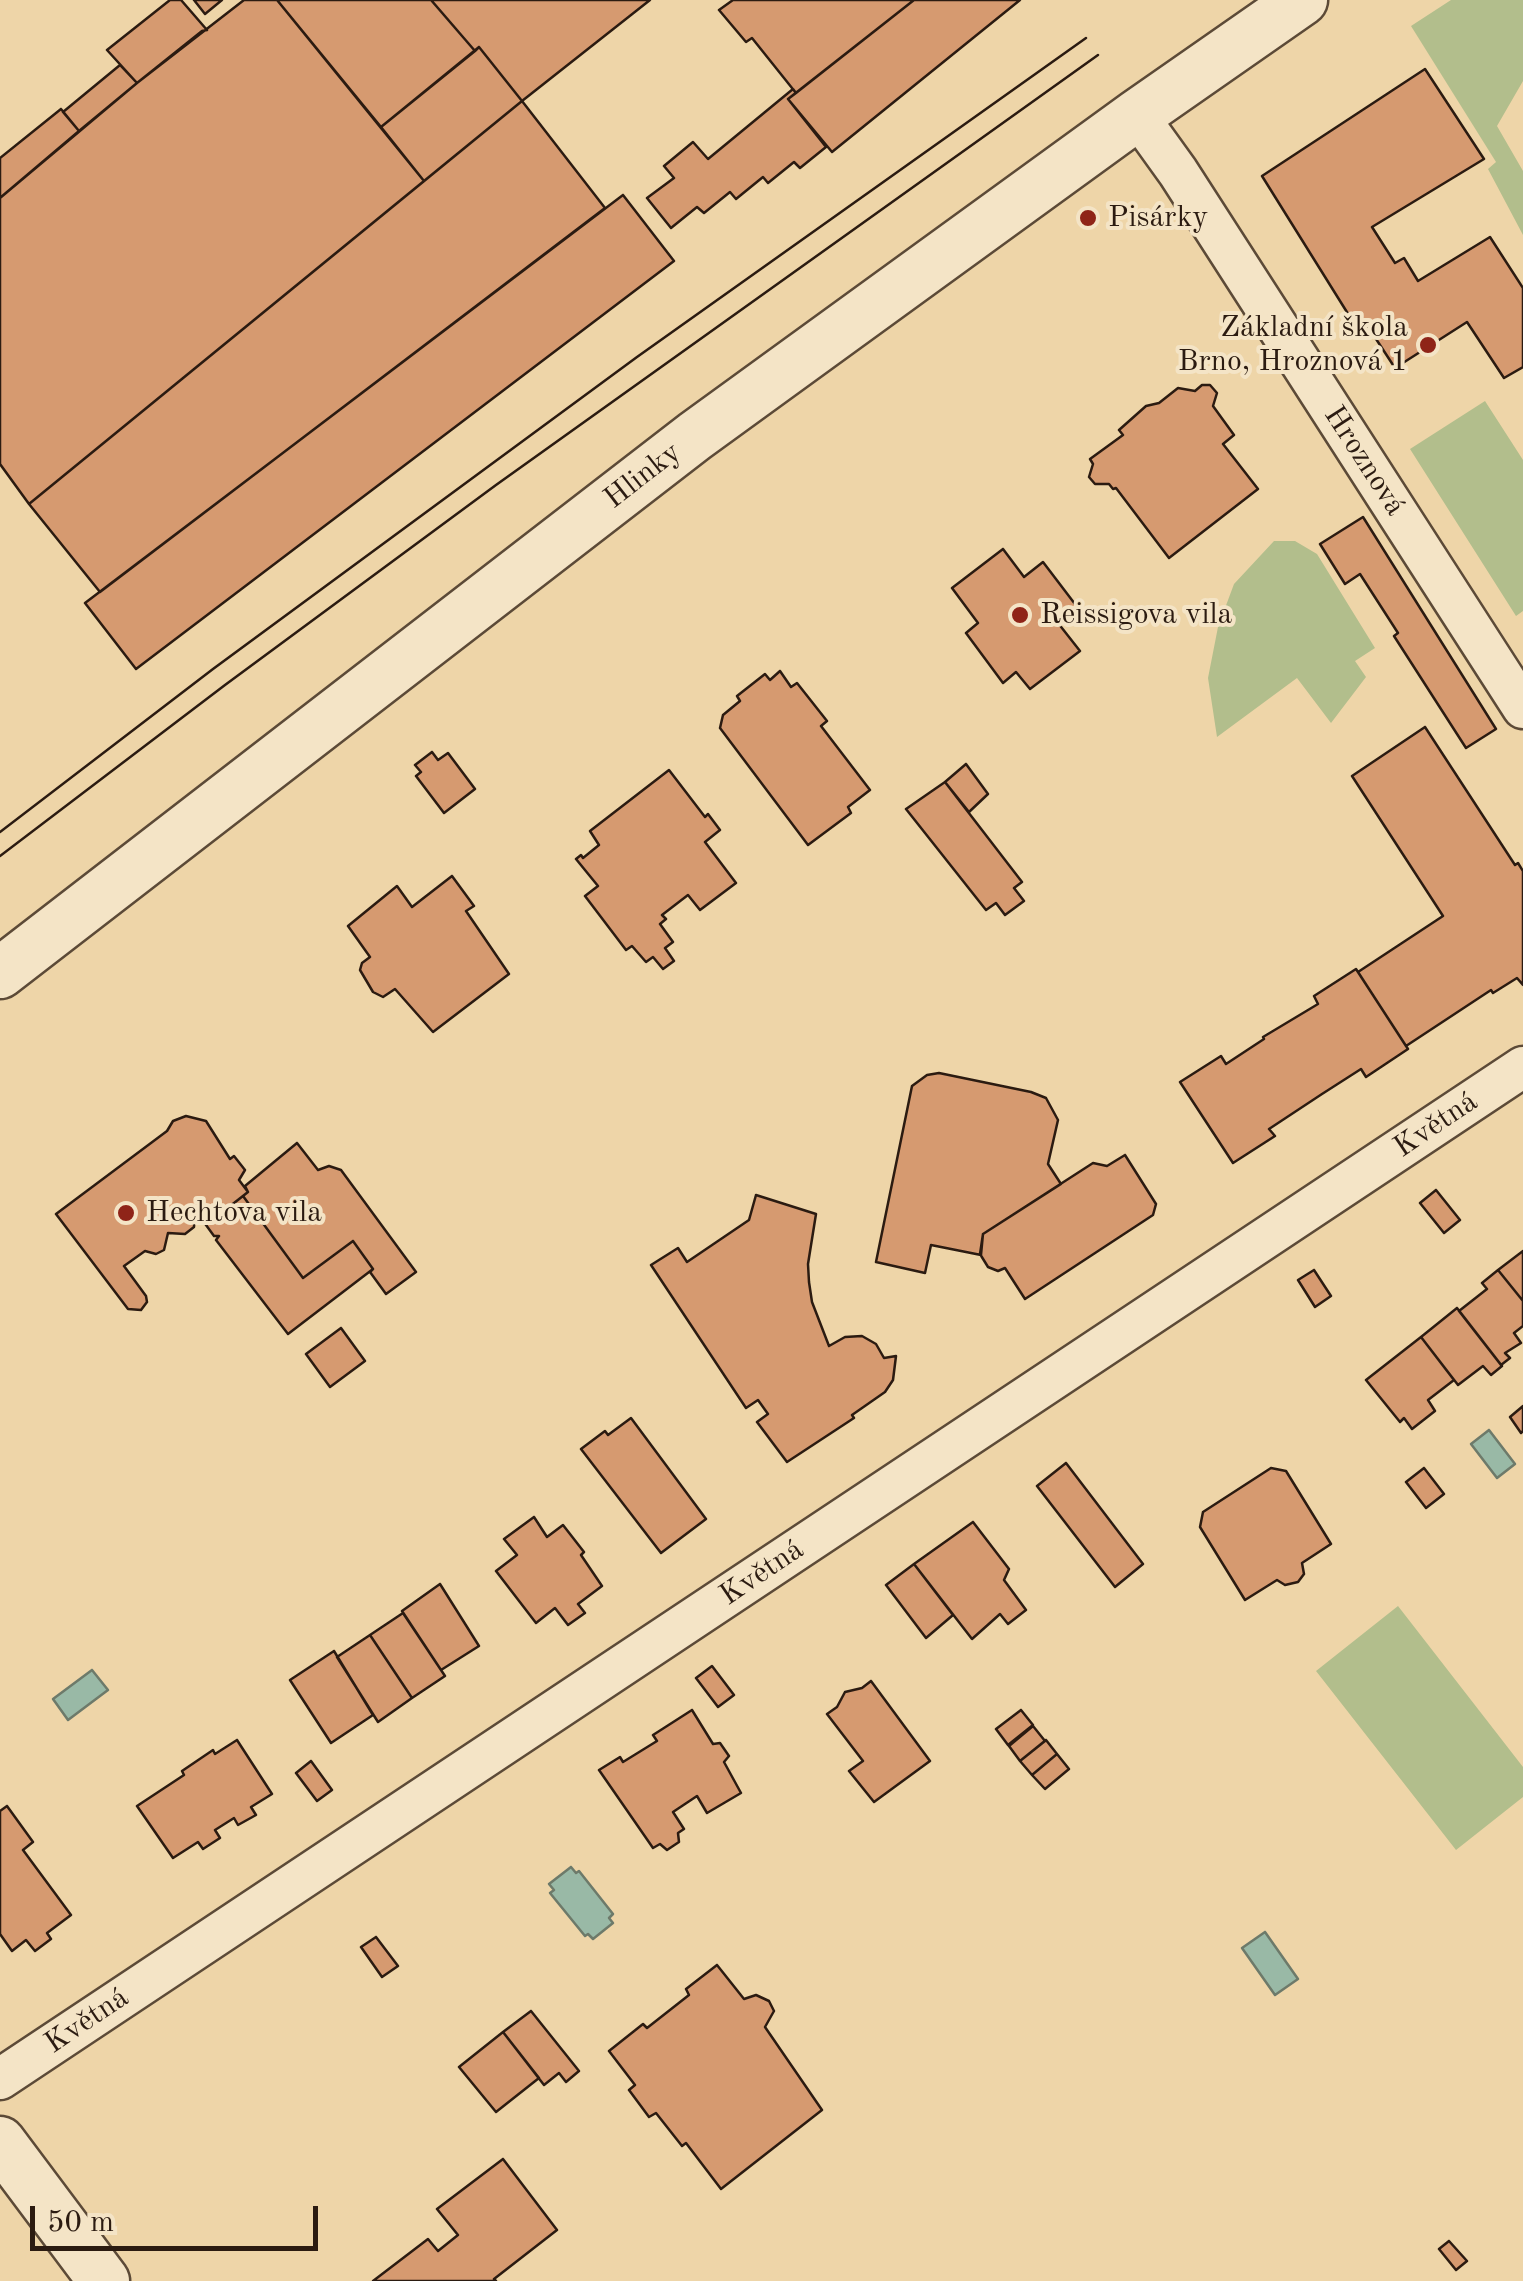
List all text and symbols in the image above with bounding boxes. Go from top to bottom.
place label: Pisárky [1108,200,1208,236]
marker: Pisárky [1077,207,1099,229]
place label: Základní škola Brno, Hroznová 1 [1178,310,1408,380]
marker: Základní škola Brno, Hroznová 1 [1417,334,1439,356]
street label: Hroznová [1315,399,1413,523]
street label: Hlinky [597,435,689,517]
place label: Reissigova vila [1040,597,1232,633]
marker: Reissigova vila [1009,604,1031,626]
street label: Květná [1387,1084,1485,1166]
place label: Hechtova vila [146,1195,322,1231]
marker: Hechtova vila [115,1202,137,1224]
street label: Květná [713,1532,811,1614]
street label: Květná [38,1980,136,2062]
scale bar [35,2186,322,2248]
text: 50 m [47,2208,114,2238]

